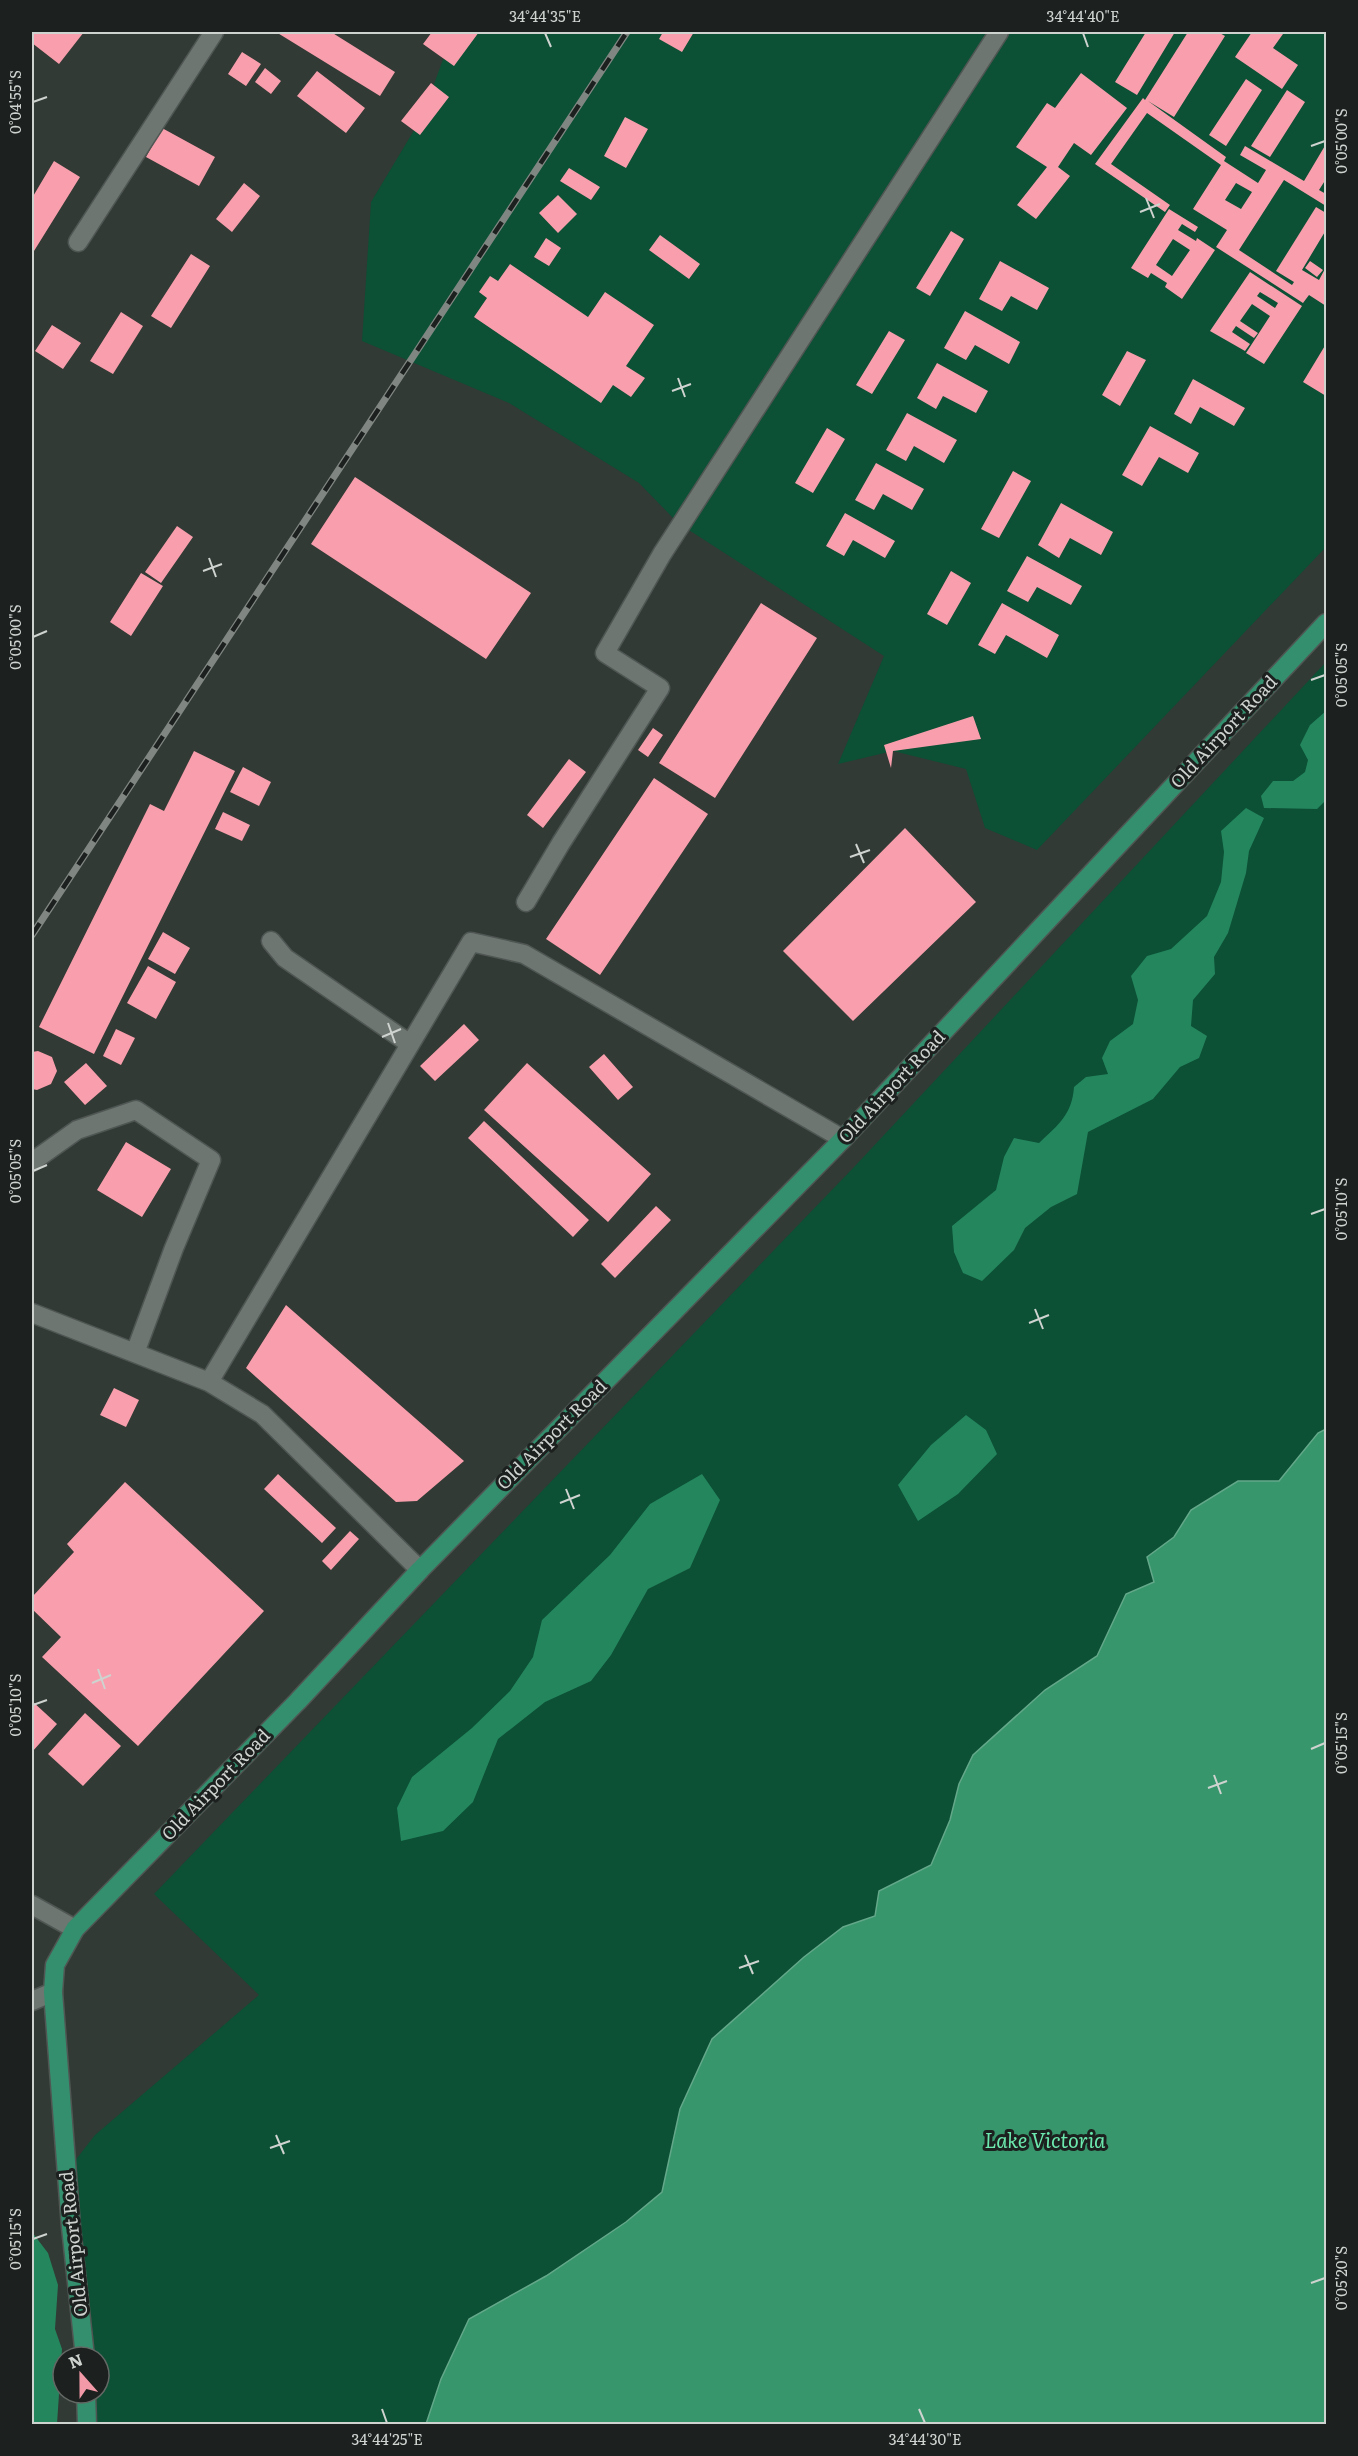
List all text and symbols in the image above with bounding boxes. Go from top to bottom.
text: 34°44'35"E [509,4,581,27]
text: 34°44'40"E [1046,4,1120,27]
text: 0°04'55"S [3,70,26,134]
text: 0°05'00"S [1329,108,1352,174]
text: 0°05'00"S [3,604,26,670]
text: 0°05'05"S [1329,643,1352,707]
street label: Old Airport Road [1163,668,1283,794]
street label: Old Airport Road [831,1023,951,1149]
text: 0°05'05"S [3,1139,26,1203]
text: 0°05'10"S [1329,1177,1352,1240]
street label: Old Airport Road [490,1373,612,1495]
text: 0°05'10"S [3,1673,26,1736]
text: 0°05'15"S [1329,1712,1352,1774]
street label: Old Airport Road [154,1722,275,1846]
water label: Lake Victoria [984,2124,1106,2154]
street label: Old Airport Road [51,2170,94,2318]
text: 0°05'15"S [3,2208,26,2270]
text: 0°05'20"S [1329,2246,1352,2310]
north arrow [51,2345,111,2405]
text: N [65,2346,86,2374]
text: 34°44'25"E [351,2427,423,2450]
text: 34°44'30"E [888,2427,962,2450]

